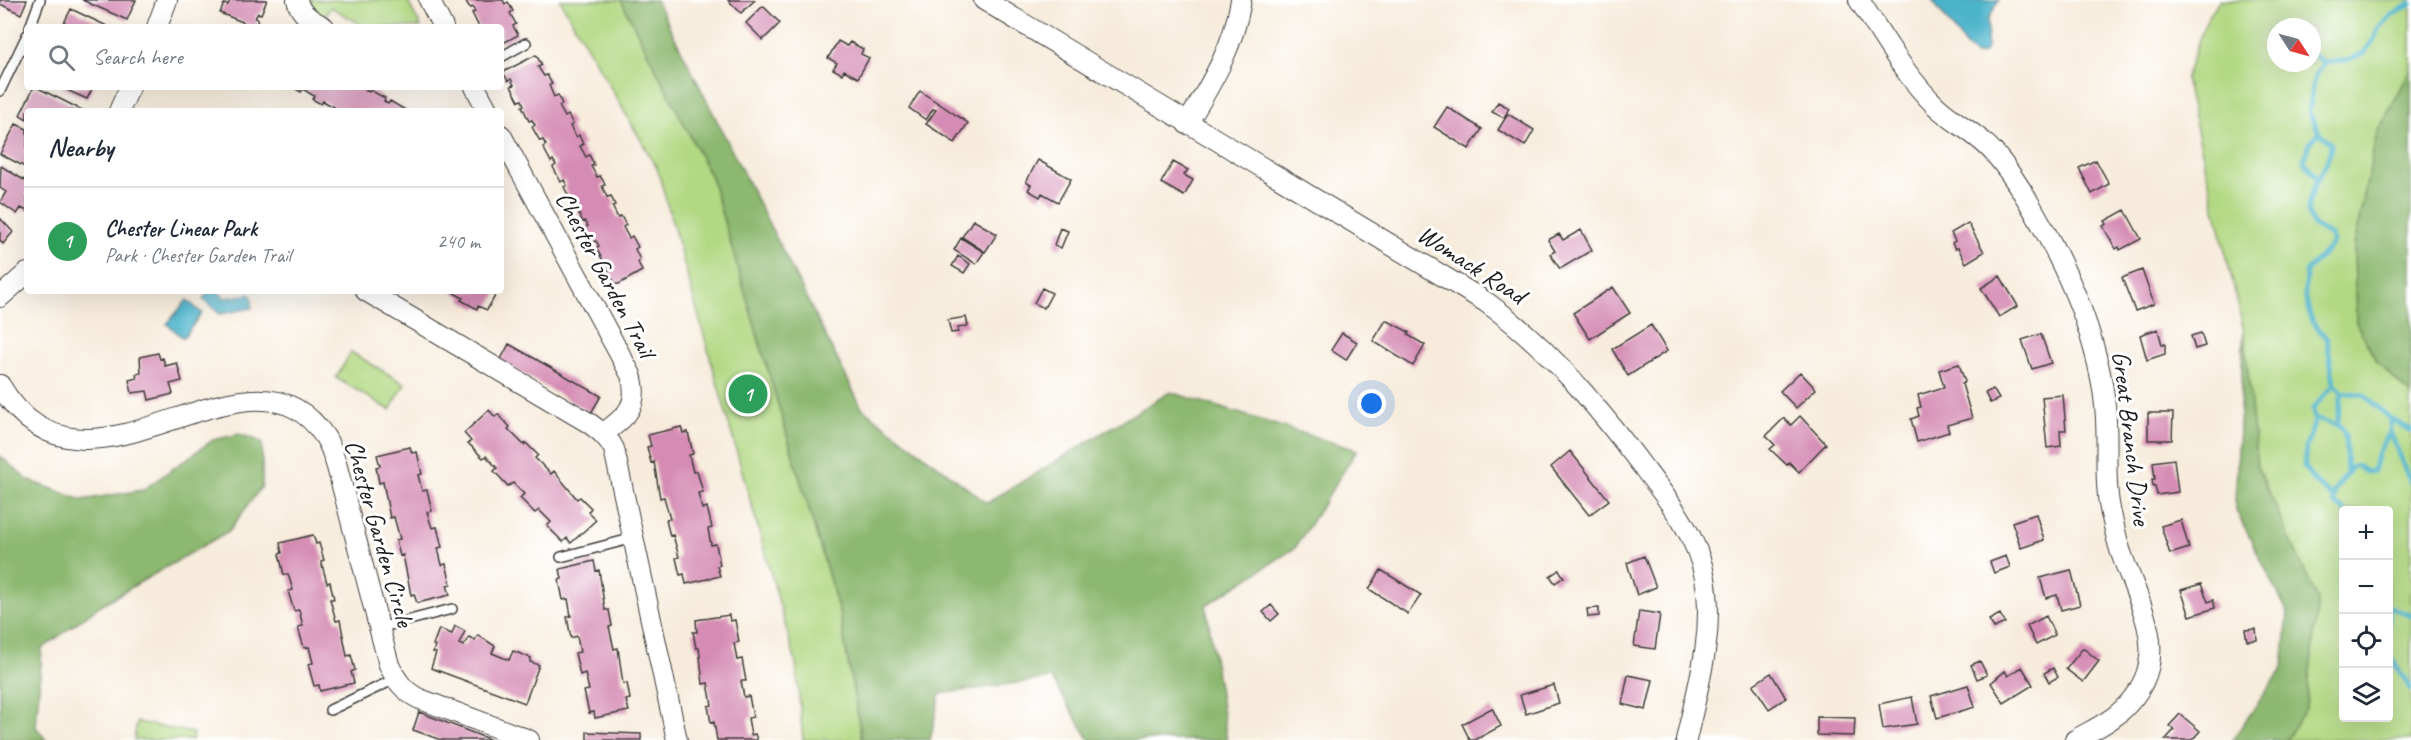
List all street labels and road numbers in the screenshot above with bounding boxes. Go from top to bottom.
street label: Chester Garden Trail [548,186,665,367]
street label: Womack Road [1411,217,1535,314]
street label: Great Branch Drive [2104,349,2159,528]
street label: Chester Garden Circle [337,436,422,632]

